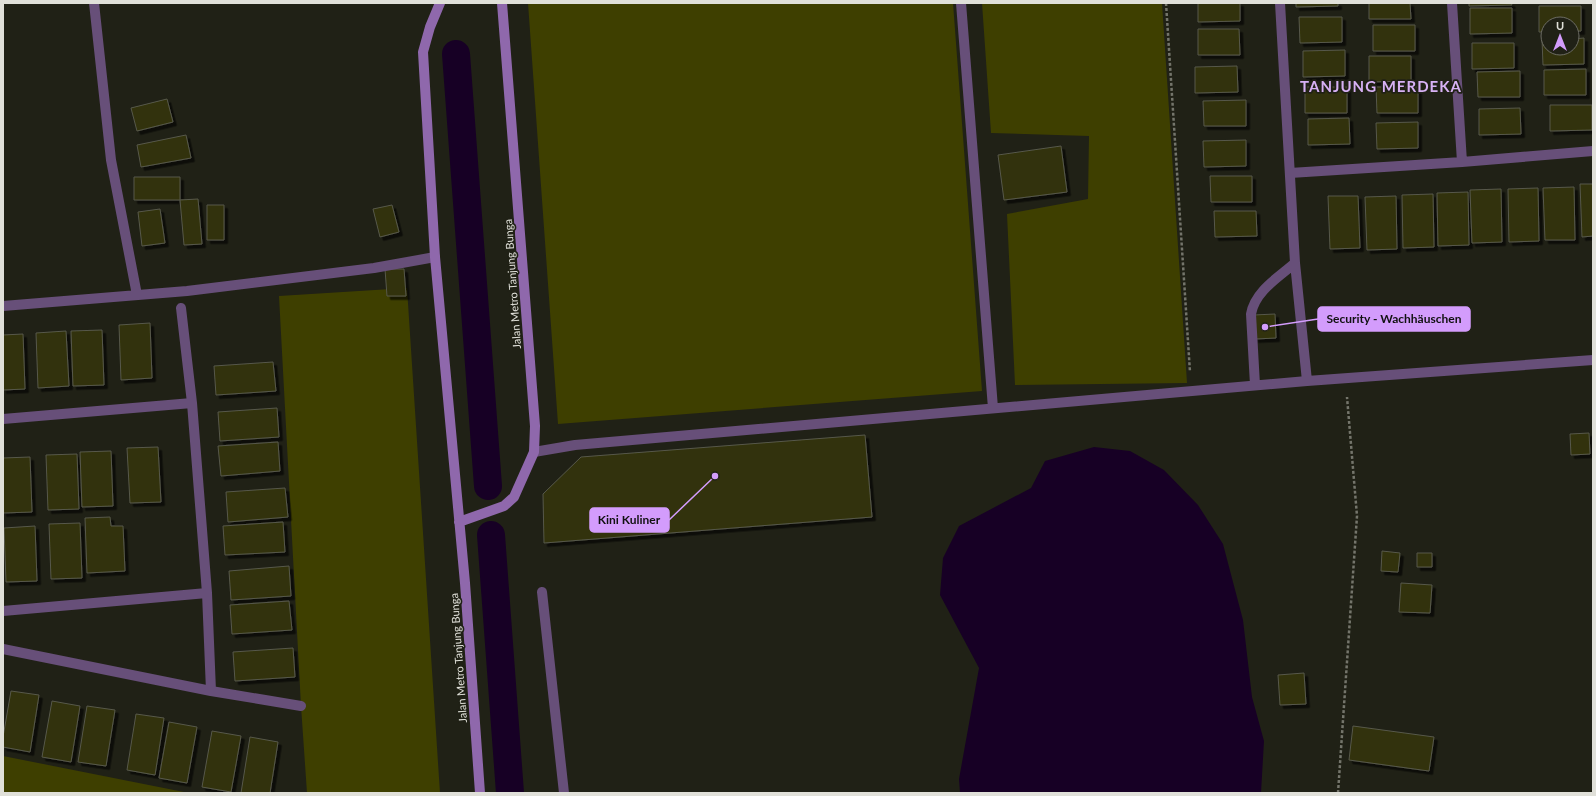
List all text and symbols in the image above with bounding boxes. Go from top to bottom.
north arrow [1540,16,1580,56]
text: U [1556,19,1564,32]
district label: TANJUNG MERDEKA [1300,77,1462,95]
street label: Jalan Metro Tanjung Bunga [501,219,523,349]
callout: Security - Wachhäuschen [1318,307,1470,331]
text: Security - Wachhäuschen [1327,311,1462,326]
callout: Kini Kuliner [590,508,669,532]
text: Kini Kuliner [598,512,661,527]
street label: Jalan Metro Tanjung Bunga [447,593,469,723]

